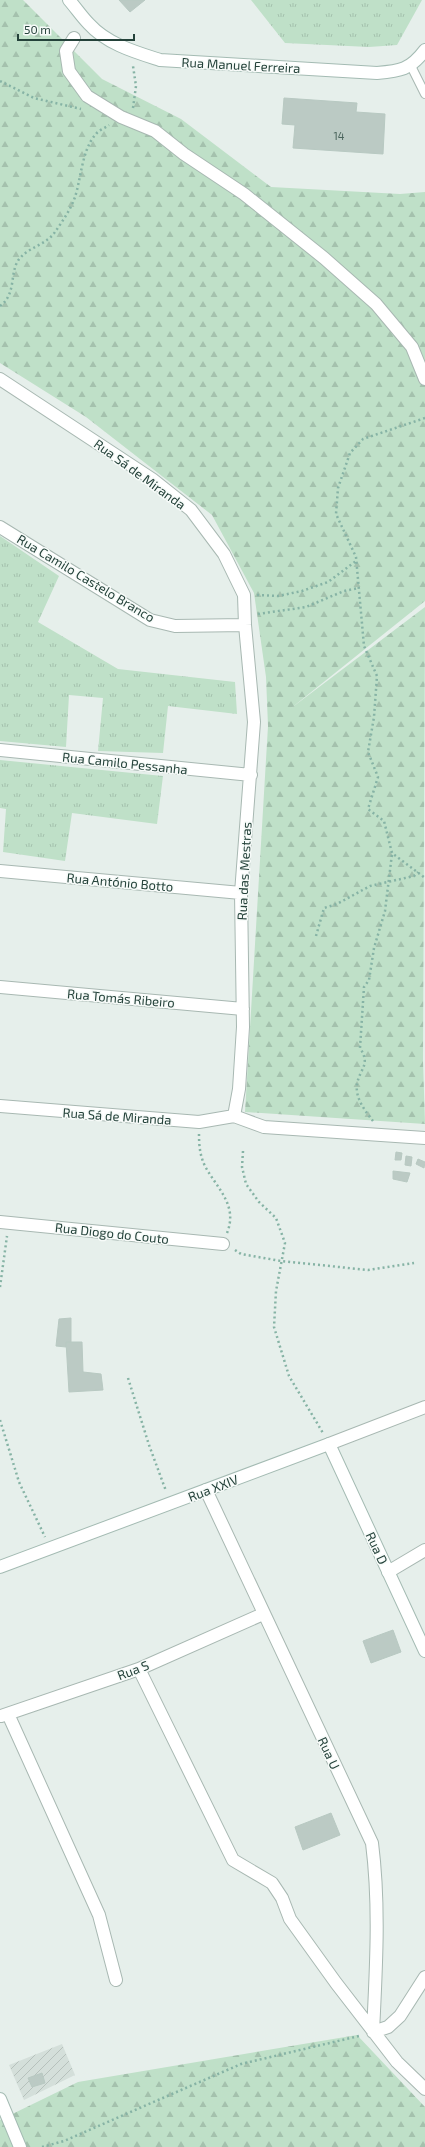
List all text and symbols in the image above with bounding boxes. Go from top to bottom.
scale bar [18,16,134,42]
text: 50 m [24,22,51,36]
street label: Rua Manuel Ferreira [181,54,301,76]
house number: 14 [333,129,345,142]
street label: Rua Sá de Miranda [91,435,189,513]
street label: Rua Camilo Castelo Branco [14,531,158,625]
street label: Rua Camilo Pessanha [62,748,188,778]
street label: Rua das Mestras [233,821,255,921]
street label: Rua António Botto [66,869,174,895]
street label: Rua Tomás Ribeiro [67,985,175,1011]
street label: Rua Sá de Miranda [62,1104,172,1128]
street label: Rua Diogo do Couto [54,1219,170,1247]
street label: Rua XXIV [186,1471,241,1505]
street label: Rua D [363,1529,391,1567]
street label: Rua S [115,1657,151,1683]
street label: Rua U [315,1734,343,1772]

